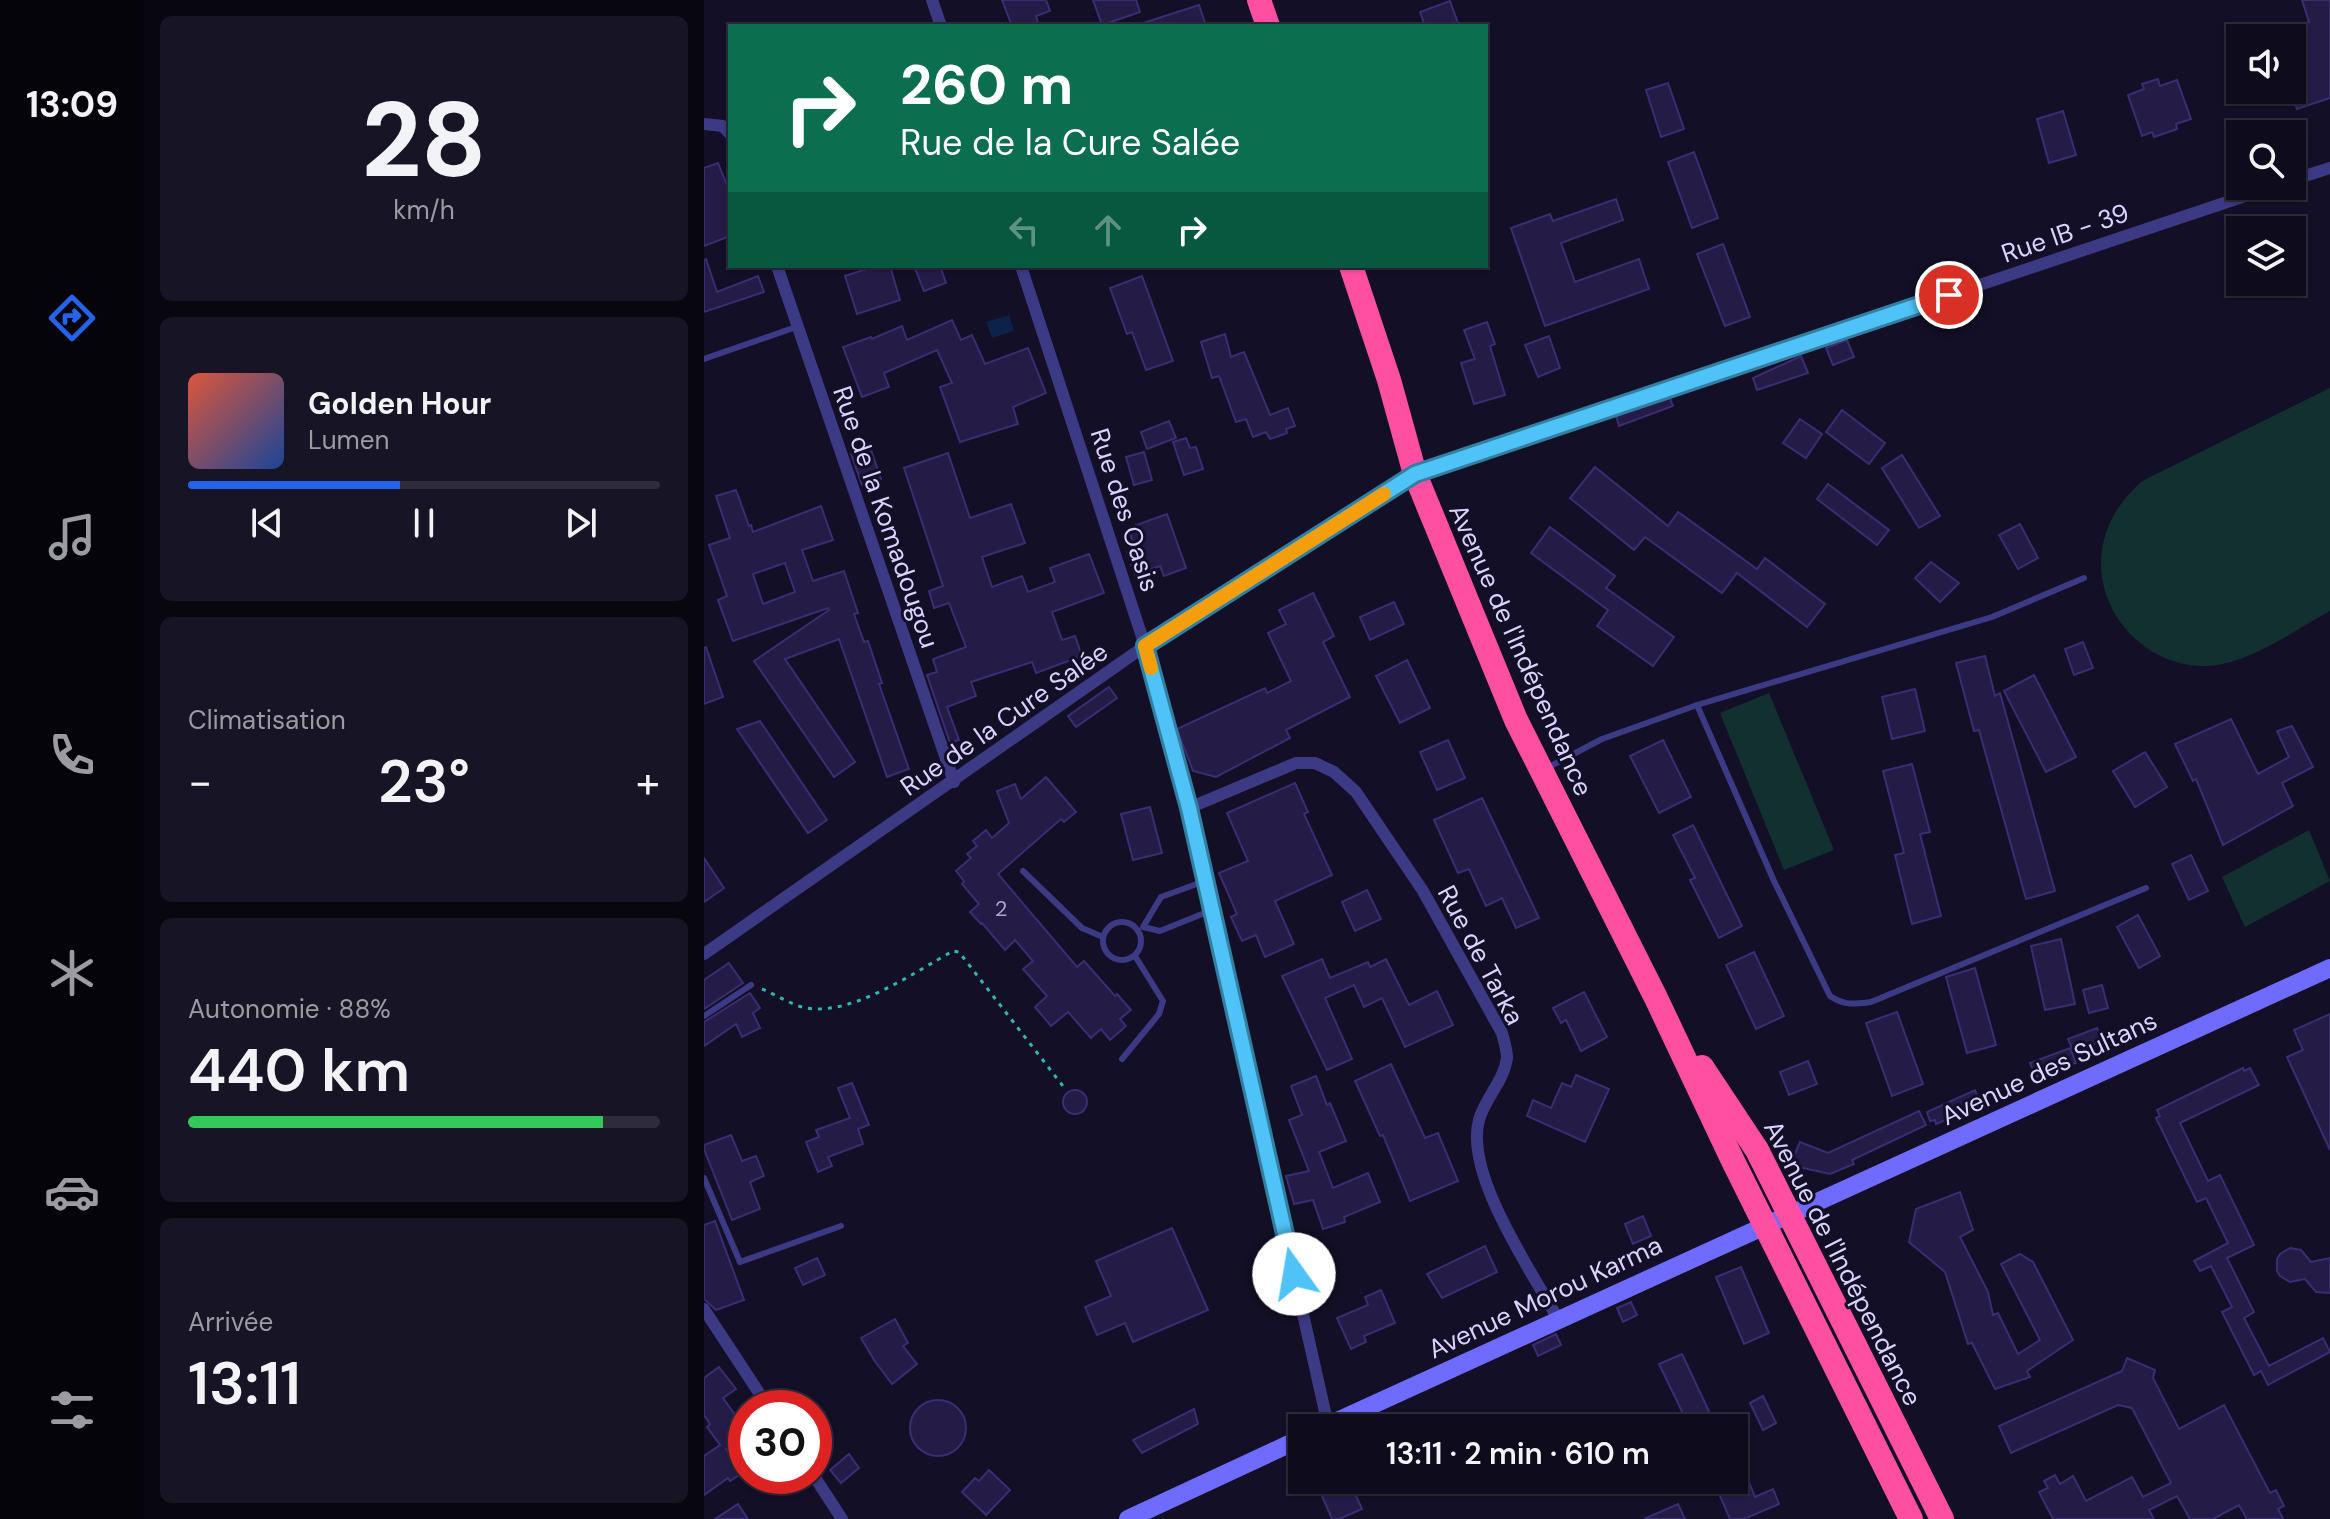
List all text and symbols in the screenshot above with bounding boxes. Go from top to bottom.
map controls [2226,24,2306,296]
button: sound [2226,24,2306,104]
text: 260 m [900,48,1073,121]
icon: right [768,56,872,160]
text: 28 [361,73,487,208]
text: 13:09 [26,81,118,128]
text: Rue de la Cure Salée [900,119,1240,166]
button: search [2226,120,2306,200]
text: km/h [393,193,455,227]
street label: Rue IB - 39 [1997,195,2133,271]
icon: left [1002,208,1046,252]
icon: ahead [1086,208,1130,252]
icon: right [1170,208,1214,252]
button: layers [2226,216,2306,296]
pin [1915,261,1983,329]
icon: arrive [1927,273,1971,317]
icon: directions [44,290,100,346]
street label: Rue de la Komadougou [825,382,947,652]
text: Golden Hour [308,384,491,423]
text: Lumen [308,423,389,457]
street label: Rue des Oasis [1083,424,1167,596]
street label: Avenue de l'Indépendance [1441,499,1601,801]
icon: previous [245,501,289,545]
icon: pause [402,501,446,545]
icon: next [559,501,603,545]
icon: music [44,509,100,565]
street label: Rue de la Cure Salée [894,635,1114,803]
text: Climatisation [188,703,346,737]
icon: phone [44,727,100,783]
text: 23° [378,742,470,821]
text: − [188,753,212,811]
text: + [636,753,660,811]
street label: Rue de Tarka [1430,879,1532,1031]
house number: 2 [995,894,1007,923]
icon: climate [44,945,100,1001]
text: Autonomie · 88% [188,992,391,1026]
street label: Avenue des Sultans [1936,1003,2162,1133]
text: 440 km [188,1031,410,1110]
street label: Avenue de l'Indépendance [1756,1114,1930,1412]
icon: car [44,1164,100,1220]
street label: Avenue Morou Karma [1422,1228,1668,1366]
position arrow [1252,1232,1336,1316]
text: Arrivée [188,1305,273,1339]
text: 13:11 [188,1344,301,1423]
icon: filters [44,1382,100,1438]
speed limit sign: 30 [728,1390,832,1494]
text: 13:11 · 2 min · 610 m [1386,1434,1650,1473]

